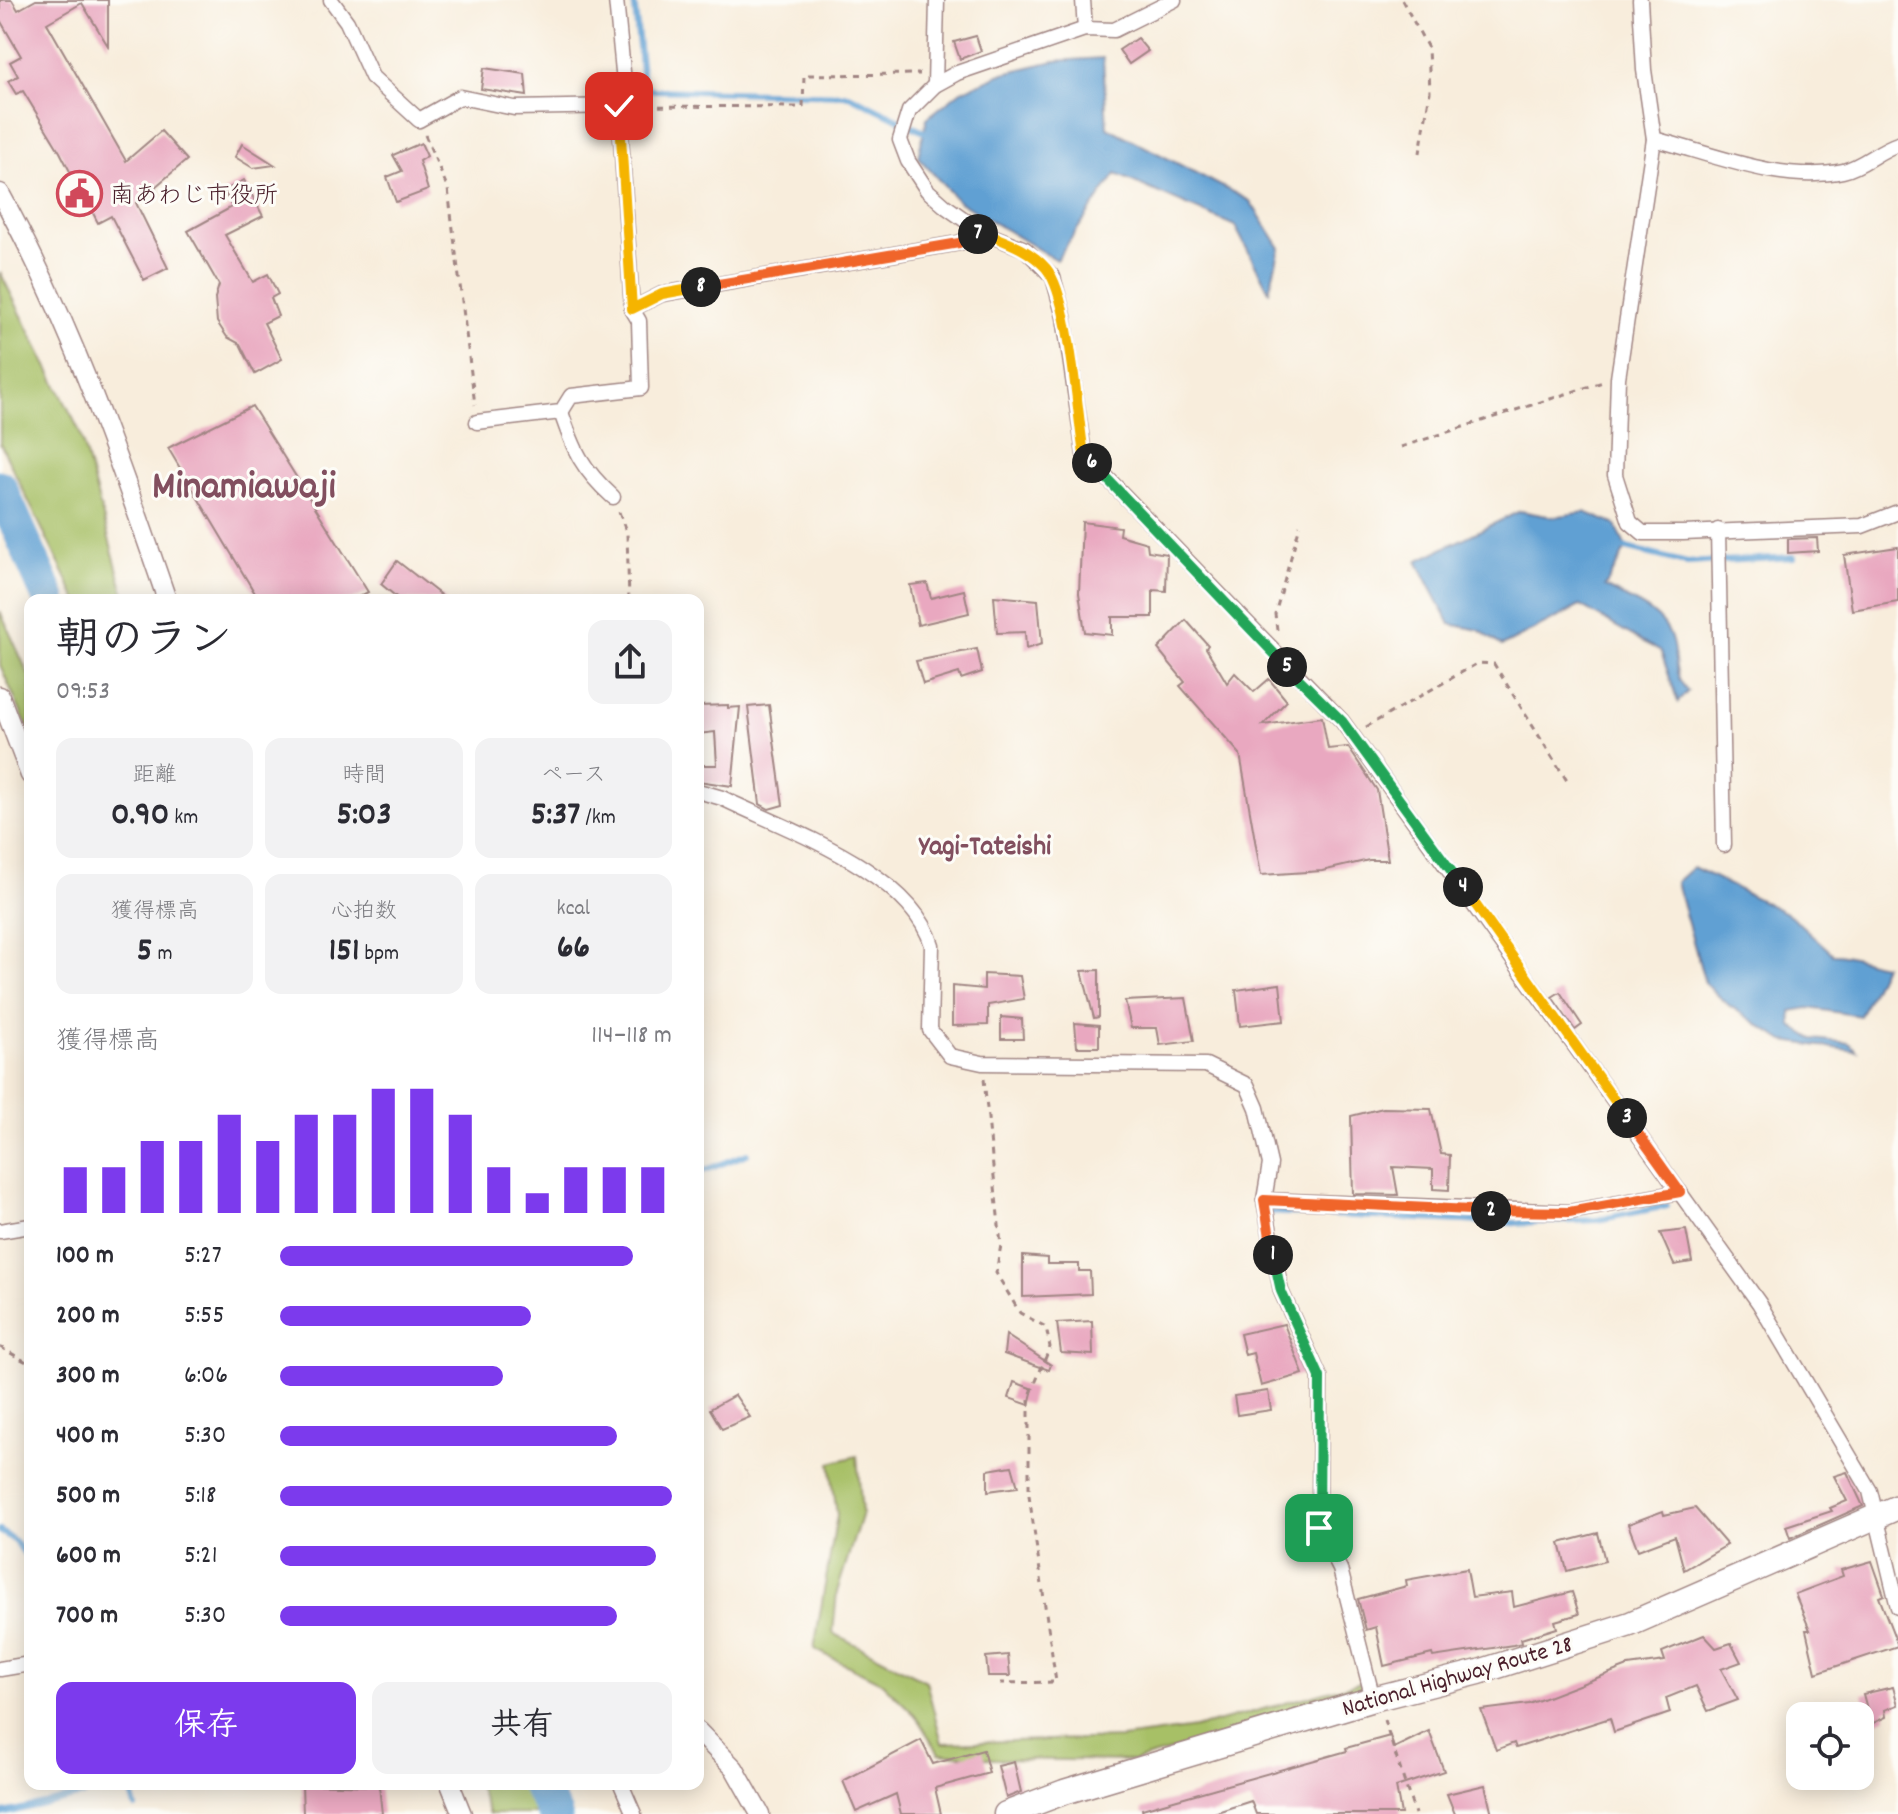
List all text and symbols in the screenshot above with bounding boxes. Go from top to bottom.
pin [585,72,653,140]
icon: check [597,84,641,128]
public building icon: 南あわじ市役所 [55,170,103,218]
place label: 南あわじ市役所 [110,180,278,214]
pin: 7 [958,214,998,254]
text: 7 [974,218,982,249]
pin: 8 [681,267,721,307]
text: 8 [697,271,705,302]
pin: 6 [1072,443,1112,483]
text: 6 [1087,447,1097,478]
district label: Minamiawaji [152,461,337,518]
text: 朝のラン [56,612,232,675]
button: share [588,620,672,704]
pin: 5 [1267,647,1307,687]
text: 5 [1282,651,1292,682]
text: 09:53 [56,674,110,711]
text: 距離 [133,761,177,792]
text: 時間 [342,761,386,792]
text: ペース [541,761,606,792]
text: 0.90 [111,792,169,841]
text: 5:03 [336,792,392,841]
text: 5:37 [531,792,580,841]
text: km [169,803,198,834]
text: /km [580,803,616,834]
district label: Yagi-Tateishi [918,829,1051,869]
pin: 4 [1443,867,1483,907]
text: 4 [1458,871,1468,902]
text: kcal [557,894,590,925]
text: 獲得標高 [111,897,199,928]
text: 心拍数 [331,897,397,928]
text: 66 [557,925,590,974]
text: 5 [137,928,152,977]
text: 151 [329,928,359,977]
text: m [152,939,173,970]
text: bpm [359,939,399,970]
text: 114–118 m [591,1018,672,1055]
text: 獲得標高 [56,1024,160,1061]
pin: 3 [1607,1098,1647,1138]
text: 3 [1622,1102,1632,1133]
pin: 2 [1471,1191,1511,1231]
text: 2 [1486,1195,1496,1226]
pin: 1 [1253,1235,1293,1275]
text: 100 m [56,1238,114,1275]
text: 5:27 [184,1238,222,1275]
text: 1 [1271,1239,1275,1270]
text: 200 m [56,1298,120,1335]
text: 5:55 [184,1298,224,1335]
text: 300 m [56,1358,120,1395]
text: 6:06 [184,1358,228,1395]
text: 400 m [56,1418,119,1455]
text: 5:30 [184,1418,226,1455]
text: 500 m [56,1478,120,1515]
text: 5:18 [184,1478,216,1515]
pin [1285,1494,1353,1562]
icon: arrive [1297,1506,1341,1550]
text: 600 m [56,1538,121,1575]
text: 5:21 [184,1538,217,1575]
text: 700 m [56,1598,118,1635]
text: 5:30 [184,1598,226,1635]
street label: National Highway Route 28 [1339,1629,1577,1727]
button: 保存 [56,1682,356,1774]
button: 共有 [372,1682,672,1774]
map controls [1786,1702,1874,1790]
button: locate [1786,1702,1874,1790]

